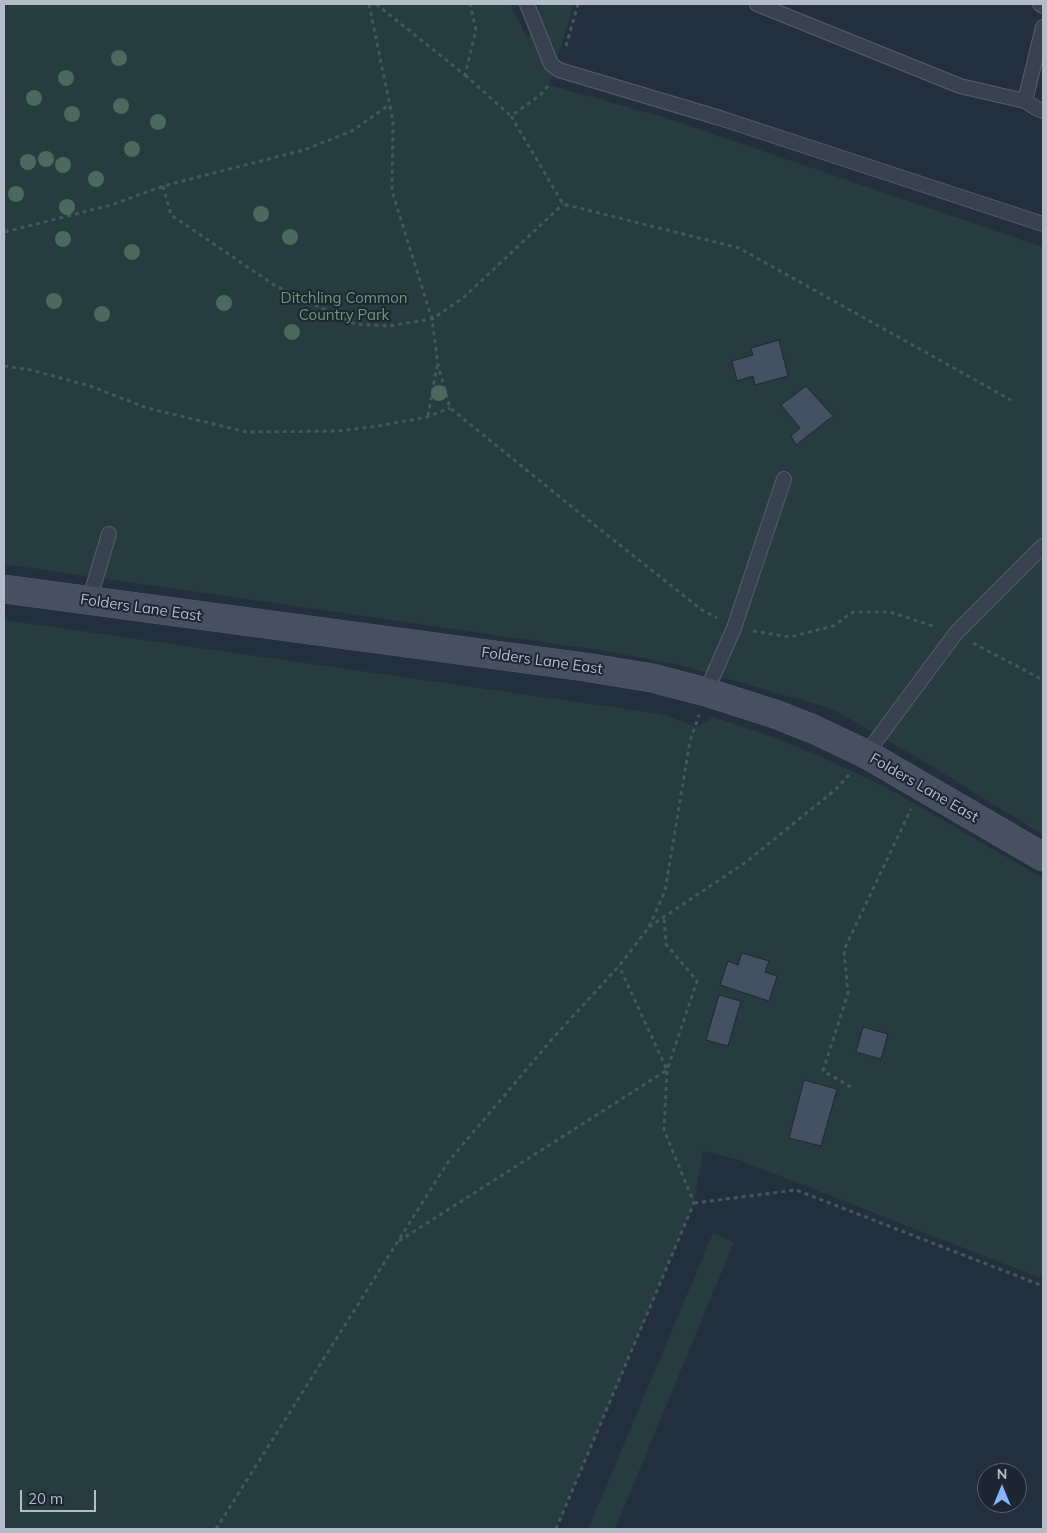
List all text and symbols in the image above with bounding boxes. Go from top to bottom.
park label: Ditchling Common Country Park [280,289,408,324]
street label: Folders Lane East [79,591,203,625]
street label: Folders Lane East [480,644,604,678]
street label: Folders Lane East [866,750,982,826]
north arrow [977,1463,1027,1513]
text: N [997,1465,1007,1483]
scale bar [22,1480,99,1512]
text: 20 m [28,1489,63,1508]

